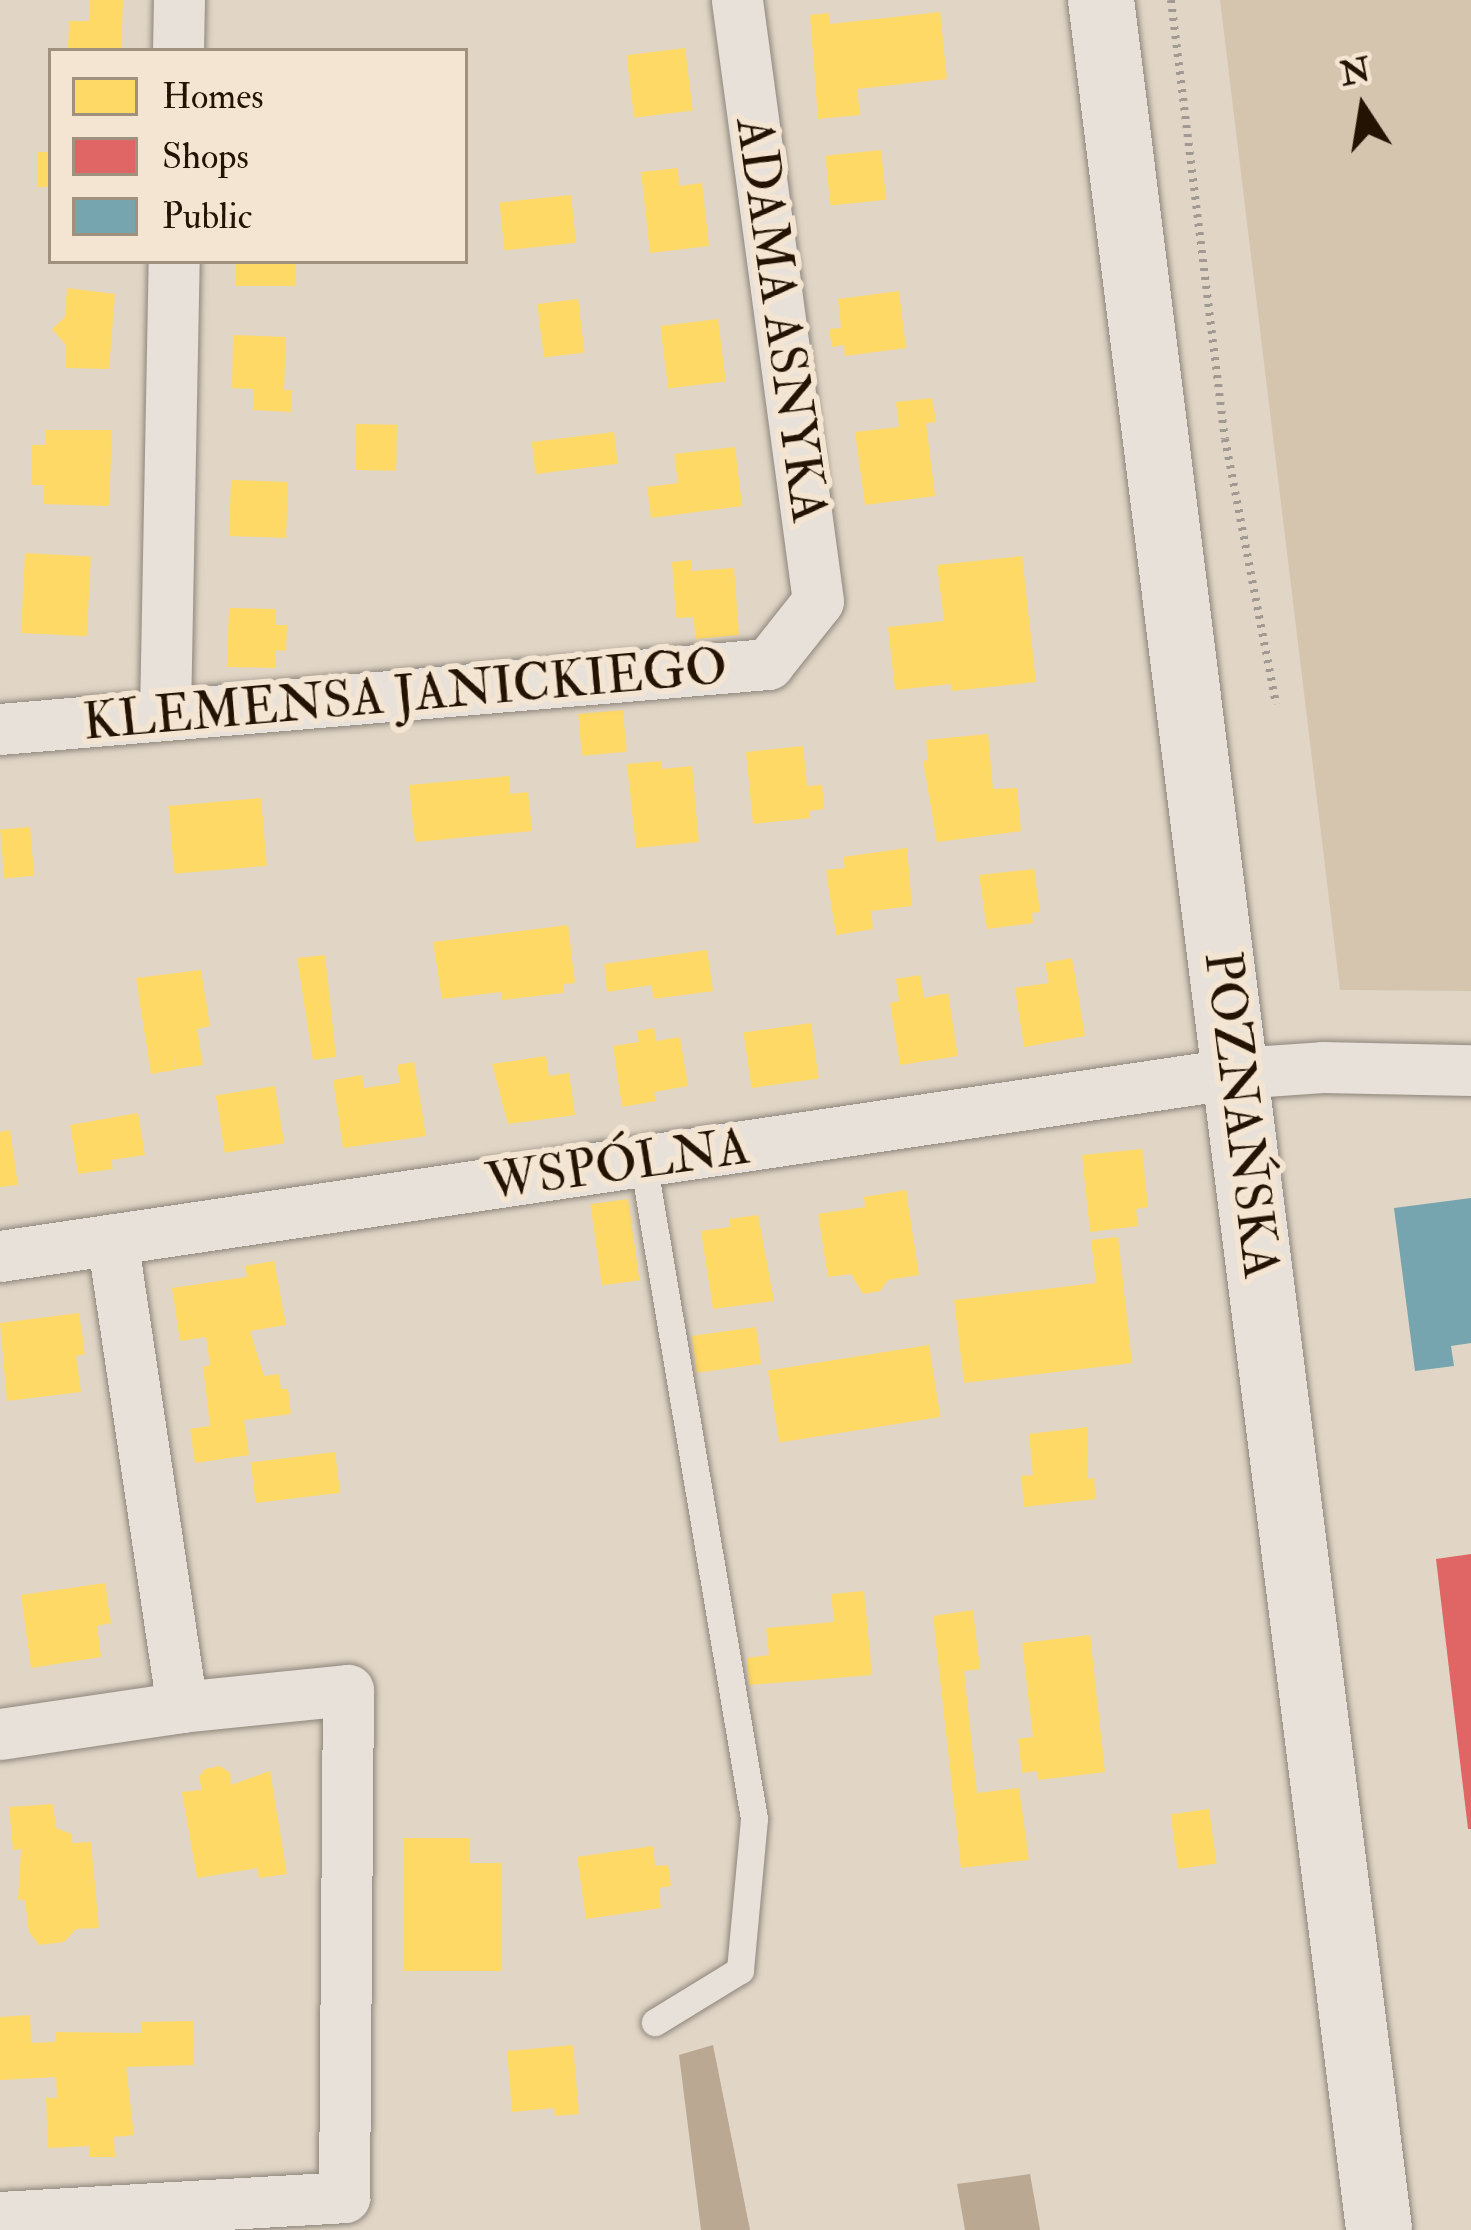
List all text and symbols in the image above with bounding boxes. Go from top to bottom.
legend [48,48,468,264]
north arrow [1303,48,1423,168]
text: N [1337,49,1374,95]
text: Homes [162,74,264,119]
street label: ADAMA ASNYKA [722,113,840,527]
text: Shops [162,134,249,179]
text: Public [162,194,252,239]
street label: KLEMENSA JANICKIEGO [81,636,729,754]
street label: POZNAŃSKA [1191,948,1291,1282]
street label: WSPÓLNA [482,1116,754,1214]

